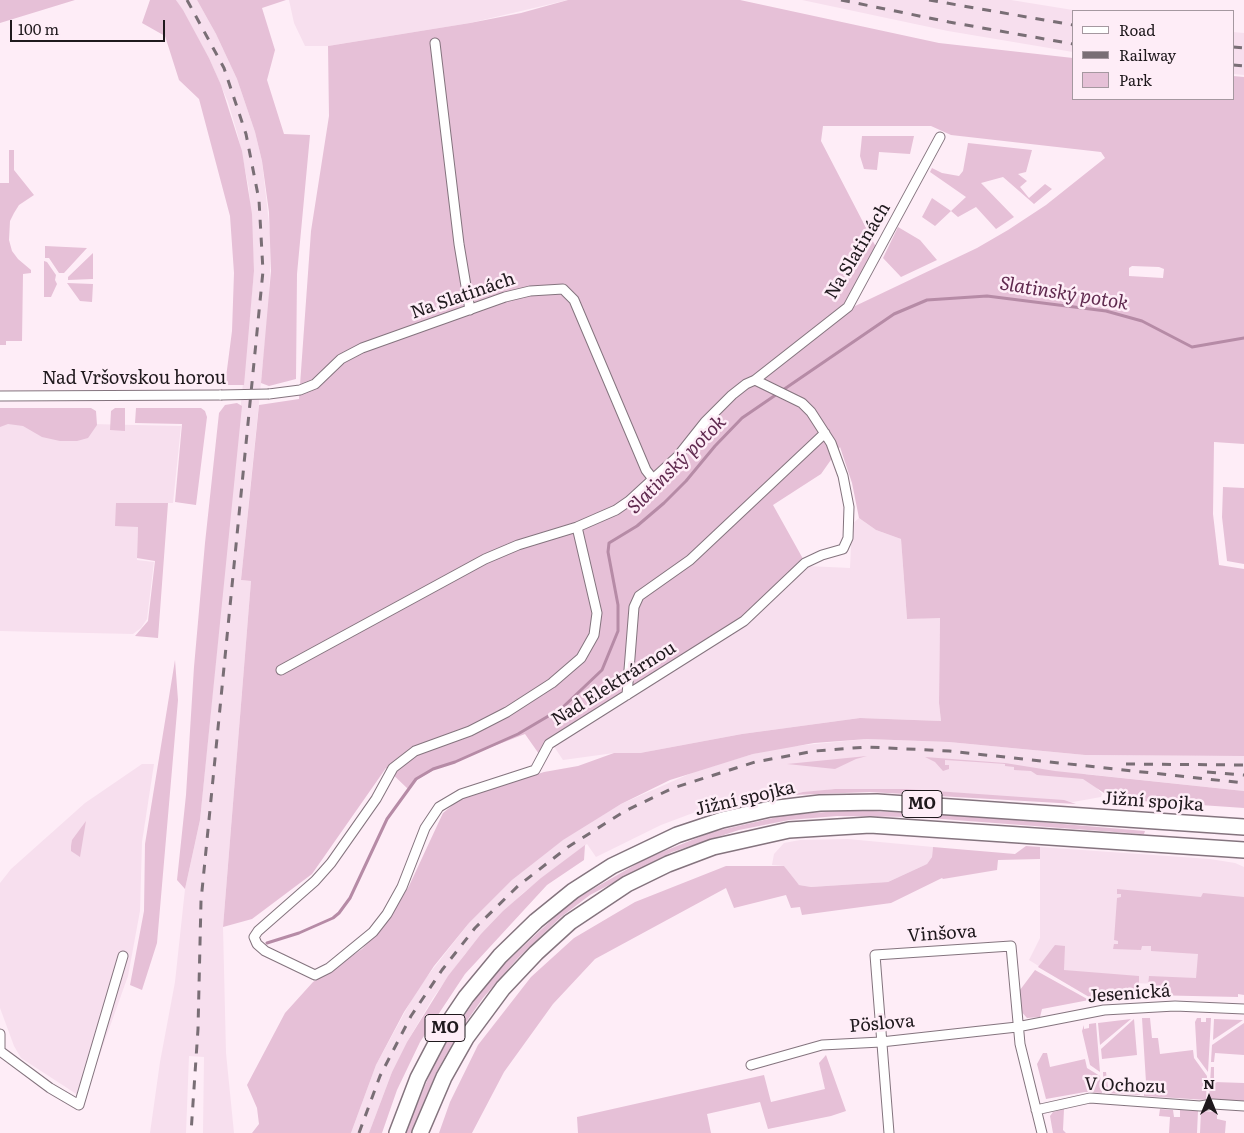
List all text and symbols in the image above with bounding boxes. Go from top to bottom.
scale bar [12,10,168,42]
legend [1072,10,1234,100]
text: 100 m [18,17,59,40]
text: Road [1119,18,1155,41]
text: Railway [1119,43,1176,66]
text: Park [1119,68,1152,91]
street label: Na Slatinách [821,199,895,303]
street label: Na Slatinách [408,268,518,324]
water label: Slatinský potok [998,273,1130,315]
street label: Nad Vršovskou horou [42,368,226,390]
water label: Slatinský potok [623,411,731,519]
street label: Nad Elektrárnou [548,637,680,731]
street label: Jižní spojka [693,777,797,821]
street label: Jižní spojka [1101,788,1205,816]
road number: MO [902,791,942,818]
street label: Vinšova [907,921,977,947]
street label: Jesenická [1087,980,1171,1008]
street label: Pöslova [848,1010,916,1038]
road number: MO [425,1014,465,1042]
north arrow [1184,1073,1234,1123]
text: N [1203,1073,1215,1093]
street label: V Ochozu [1084,1074,1166,1098]

